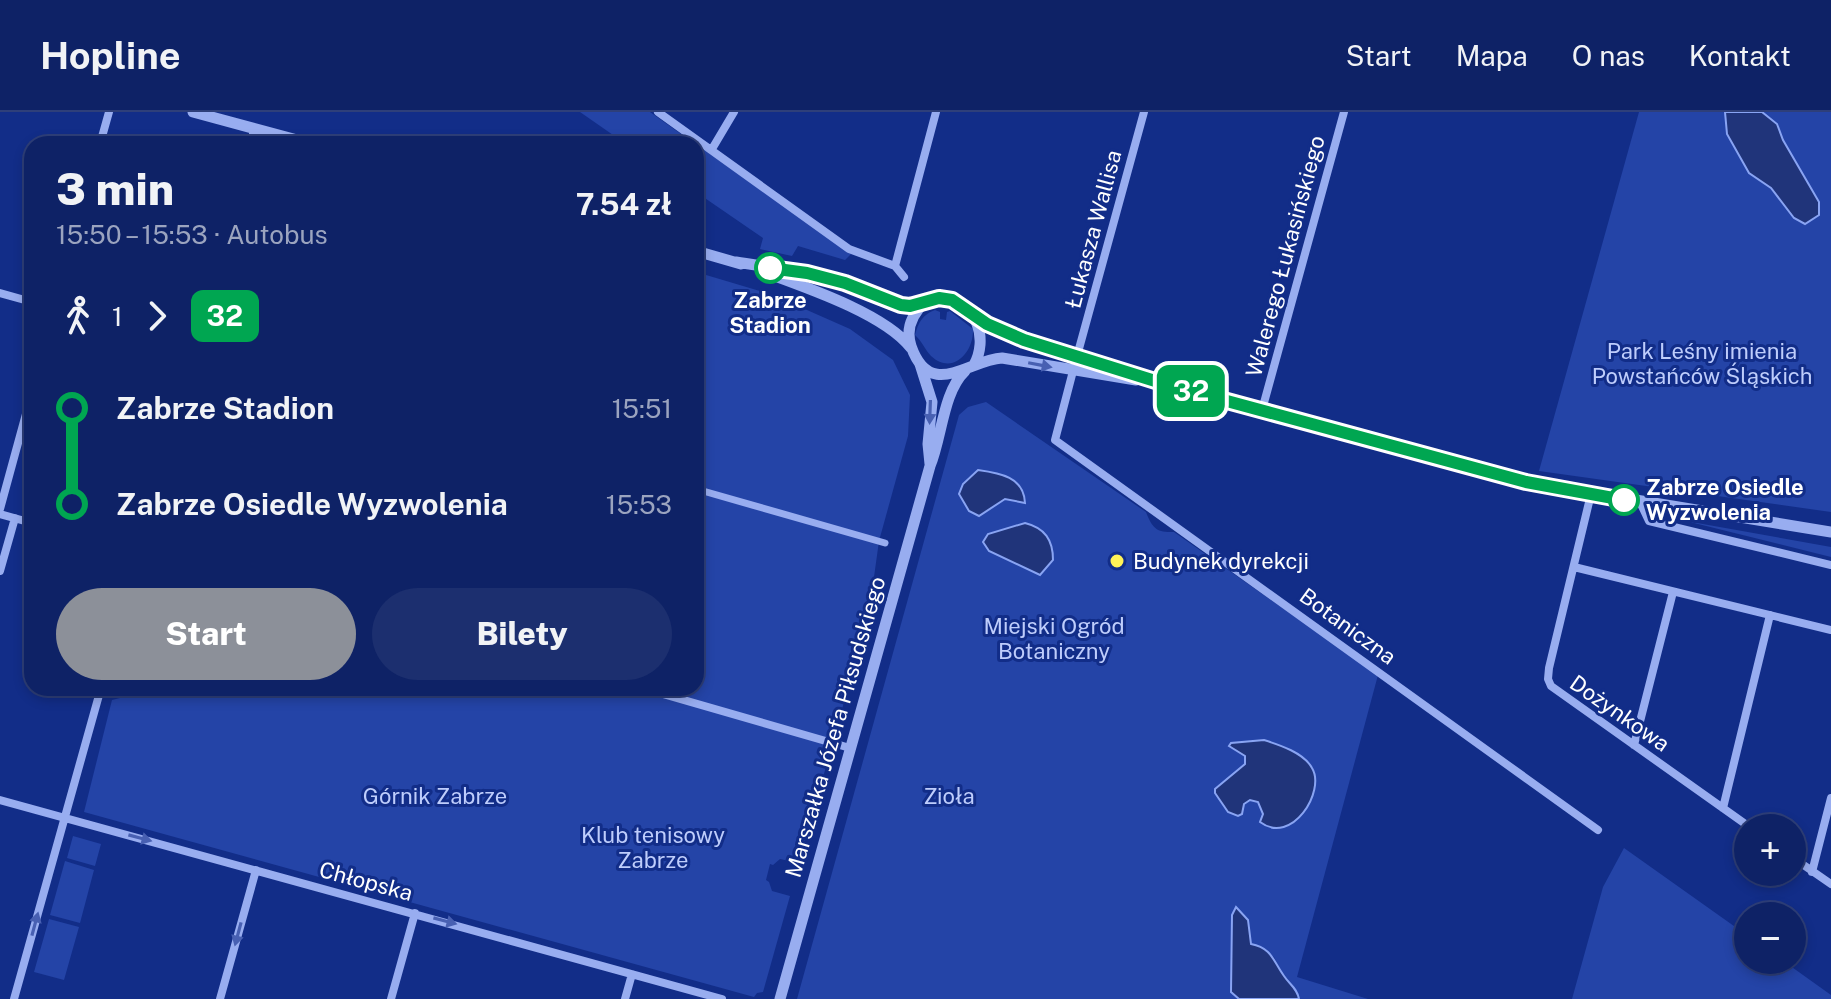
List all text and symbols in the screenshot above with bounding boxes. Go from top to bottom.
text: Hopline [40,33,181,78]
text: Start [1346,39,1412,72]
text: Mapa [1456,39,1528,72]
text: O nas [1572,39,1645,72]
text: Kontakt [1689,39,1791,72]
street label: Walerego Łukasińskiego [1240,132,1330,380]
street label: Łukasza Wallisa [1059,147,1127,311]
text: 3 min [56,163,174,215]
text: 7.54 zł [576,186,672,222]
text: 15:50 – 15:53 · Autobus [56,219,328,250]
marker: Zabrze Stadion [755,253,785,283]
place label: Zabrze Stadion [729,287,811,338]
icon: walk [56,294,100,338]
icon: forward [135,294,179,338]
text: 32 [207,299,243,332]
text: 1 [112,301,123,332]
park label: Park Leśny imienia Powstańców Śląskich [1592,338,1812,389]
one-way arrow [1028,359,1053,371]
line badge: 32 [1155,365,1227,417]
text: 32 [1173,374,1209,407]
text: Zabrze Stadion [116,390,334,426]
text: 15:51 [612,393,672,424]
one-way arrow [924,400,937,425]
place label: Zabrze Osiedle Wyzwolenia [1646,474,1804,525]
marker: Zabrze Osiedle Wyzwolenia [1609,485,1639,515]
text: Zabrze Osiedle Wyzwolenia [116,486,508,522]
text: 15:53 [606,489,672,520]
place label: Budynek dyrekcji [1133,548,1309,574]
marker: Budynek dyrekcji [1108,552,1126,570]
street label: Marszałka Józefa Piłsudskiego [780,573,890,881]
street label: Botaniczna [1295,582,1401,670]
button: Start [56,588,356,680]
button: Bilety [372,588,672,680]
park label: Miejski Ogród Botaniczny [983,613,1125,664]
street label: Dożynkowa [1565,669,1675,757]
park label: Górnik Zabrze [363,783,507,809]
park label: Zioła [923,783,975,809]
map controls [1734,814,1806,974]
button: + [1734,814,1806,886]
park label: Klub tenisowy Zabrze [581,822,725,873]
one-way arrow [127,832,152,844]
street label: Chłopska [316,856,416,906]
button: − [1734,902,1806,974]
one-way arrow [29,911,42,935]
one-way arrow [433,915,457,928]
one-way arrow [232,922,244,947]

